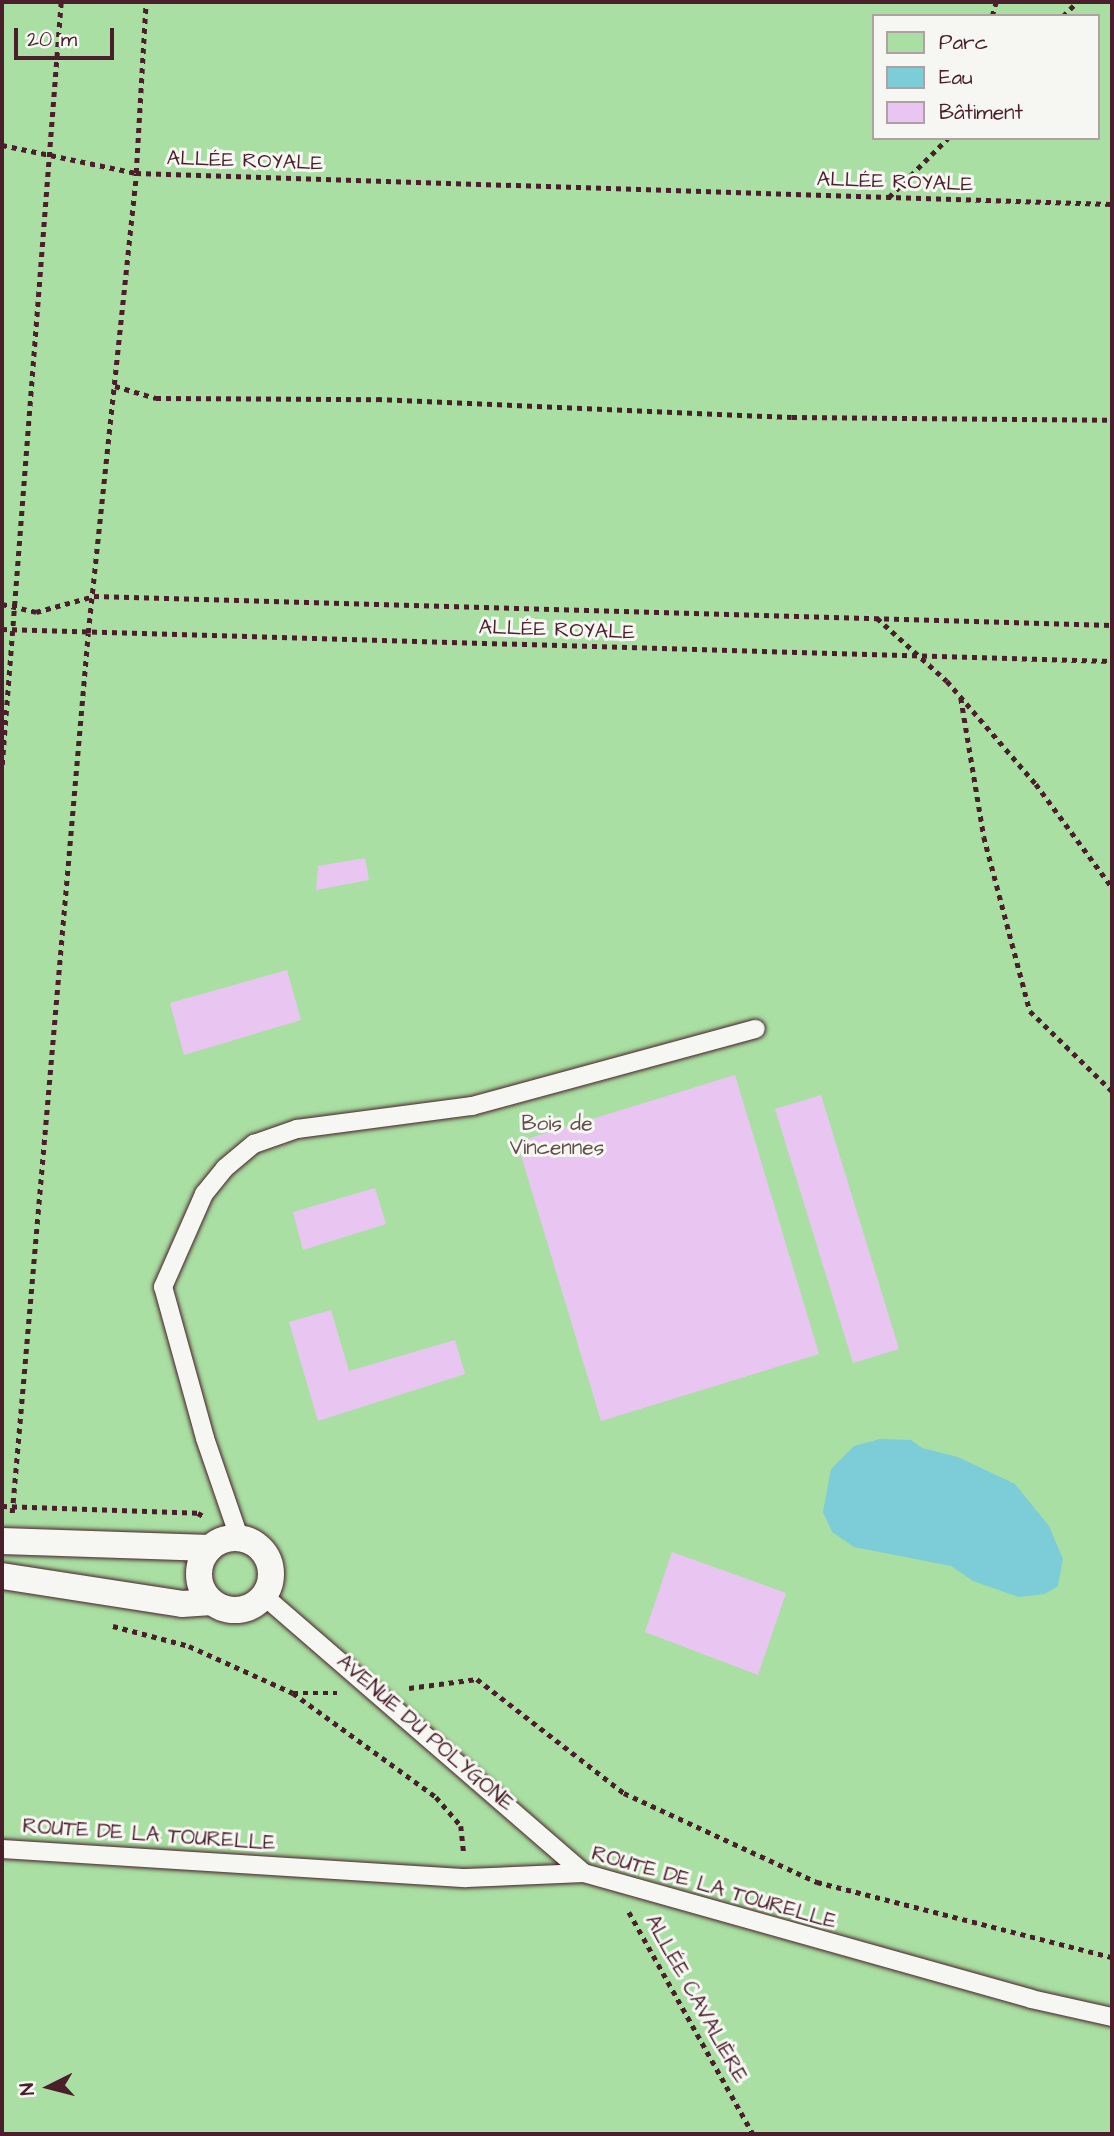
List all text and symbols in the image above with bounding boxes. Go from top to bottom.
scale bar [18,14,117,58]
legend [872,14,1100,140]
text: 20 m [27,25,77,54]
text: Parc [939,28,988,57]
text: Eau [939,63,973,92]
text: Bâtiment [939,98,1023,127]
street label: ALLÉE ROYALE [166,146,324,176]
street label: ALLÉE ROYALE [816,167,974,197]
street label: ALLÉE ROYALE [478,615,636,645]
park label: Bois de Vincennes [510,1111,604,1161]
street label: AVENUE DU POLYGONE [331,1649,519,1817]
street label: ROUTE DE LA TOURELLE [22,1814,276,1856]
street label: ROUTE DE LA TOURELLE [589,1841,839,1935]
street label: ALLÉE CAVALIÈRE [639,1911,753,2087]
north arrow [14,2052,84,2122]
text: N [14,2082,42,2097]

